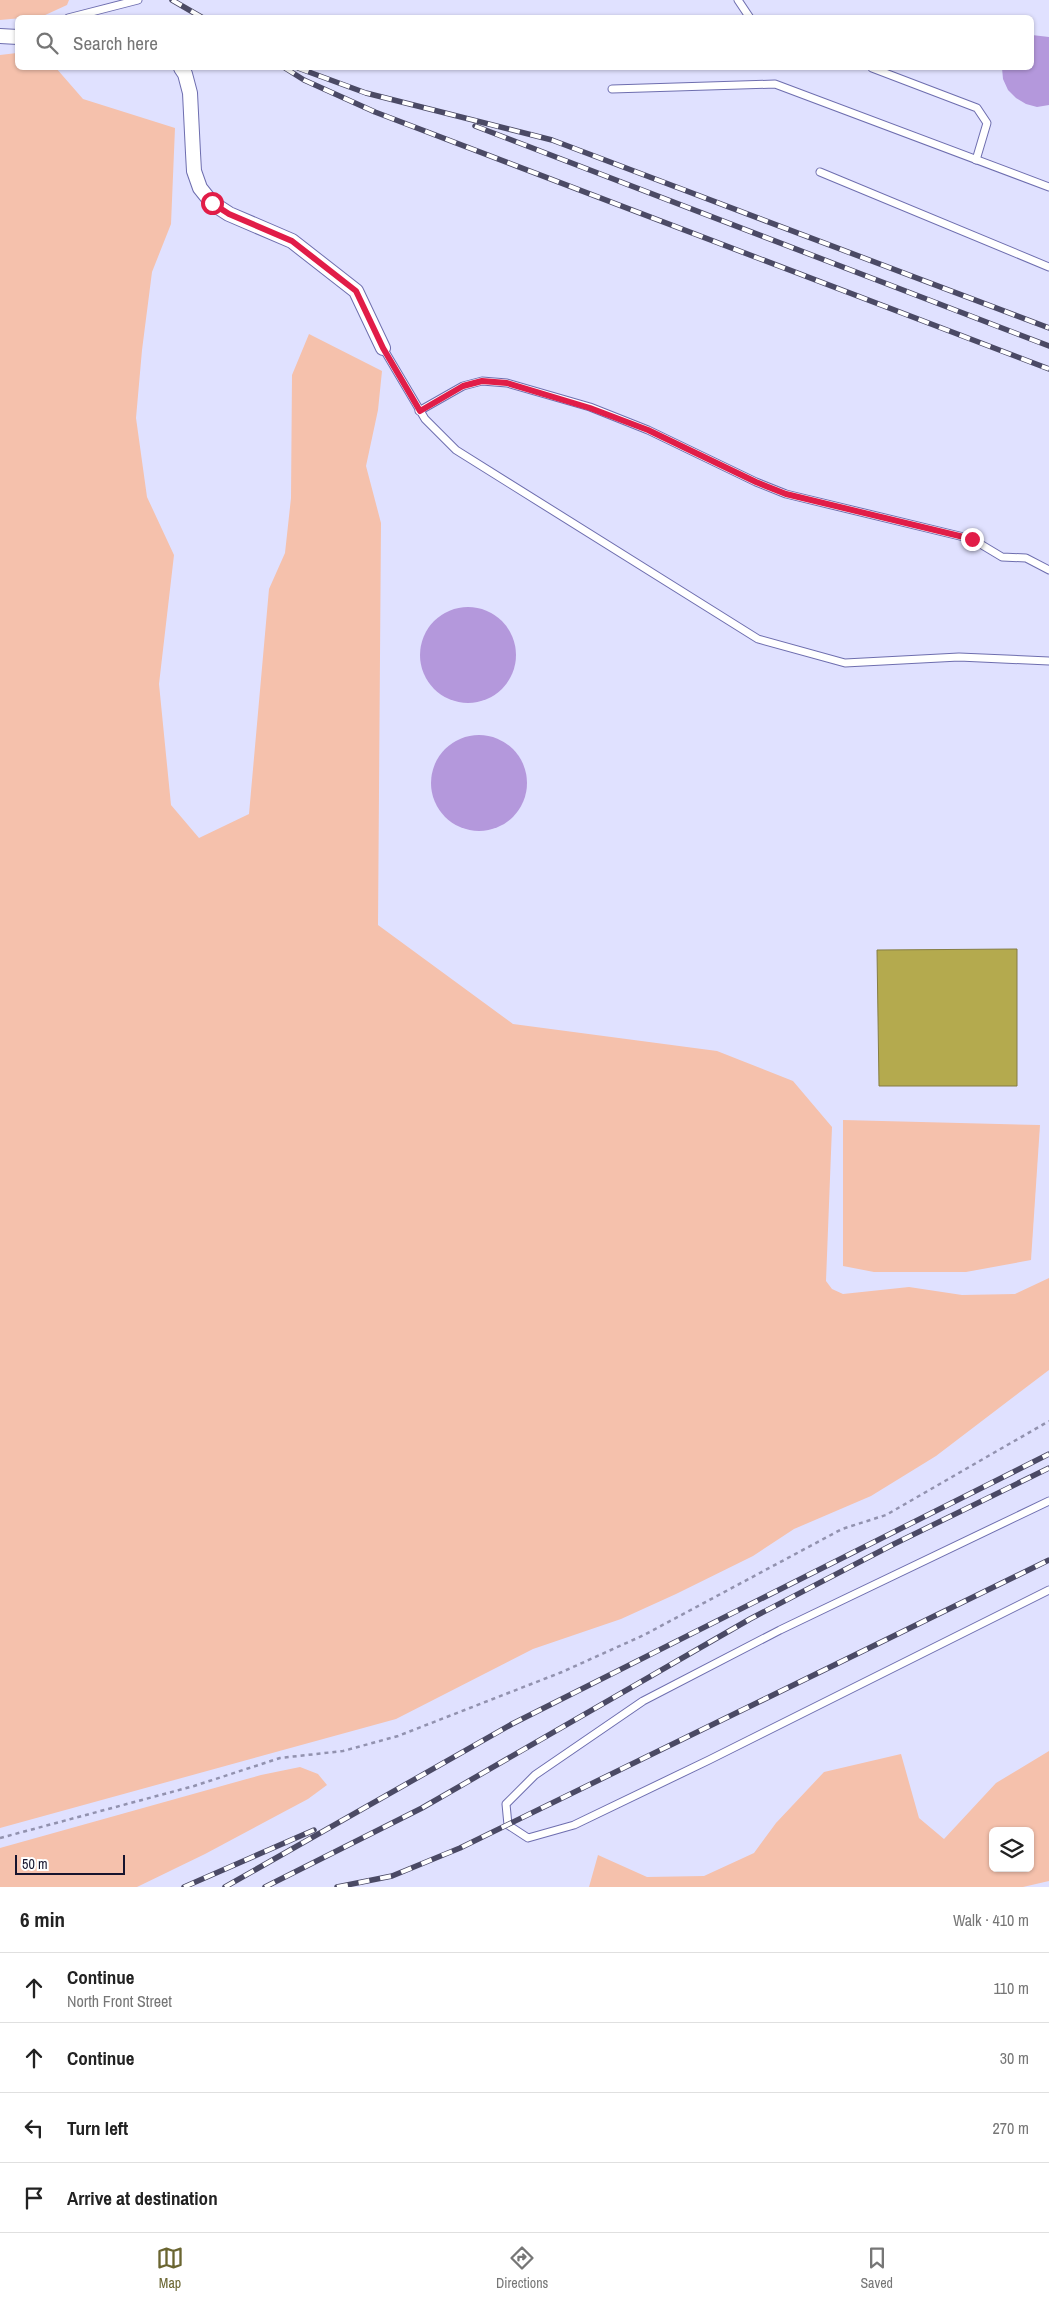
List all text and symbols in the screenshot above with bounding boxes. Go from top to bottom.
search box [15,15,1034,70]
icon: search [33,29,61,57]
text: Search here [73,30,158,56]
route start [201,192,224,215]
route end [961,528,984,551]
map controls [989,1827,1034,1872]
button: layers [989,1827,1034,1872]
scale bar [15,1852,125,1875]
text: 50 m [22,1855,48,1873]
text: 6 min [20,1905,65,1934]
text: Walk · 410 m [953,1909,1029,1931]
text: Continue [67,1964,135,1990]
icon: ahead [20,1974,48,2002]
text: 110 m [993,1977,1029,1999]
text: North Front Street [67,1990,172,2012]
icon: ahead [20,2044,48,2072]
text: Continue [67,2045,135,2071]
text: 30 m [1000,2047,1029,2069]
icon: left [20,2114,48,2142]
text: Turn left [67,2115,128,2141]
text: 270 m [993,2117,1029,2139]
icon: arrive [20,2184,48,2212]
text: Arrive at destination [67,2185,218,2211]
tab: Map [156,2244,184,2292]
tab: Directions [496,2244,548,2292]
tab: Saved [860,2244,893,2292]

